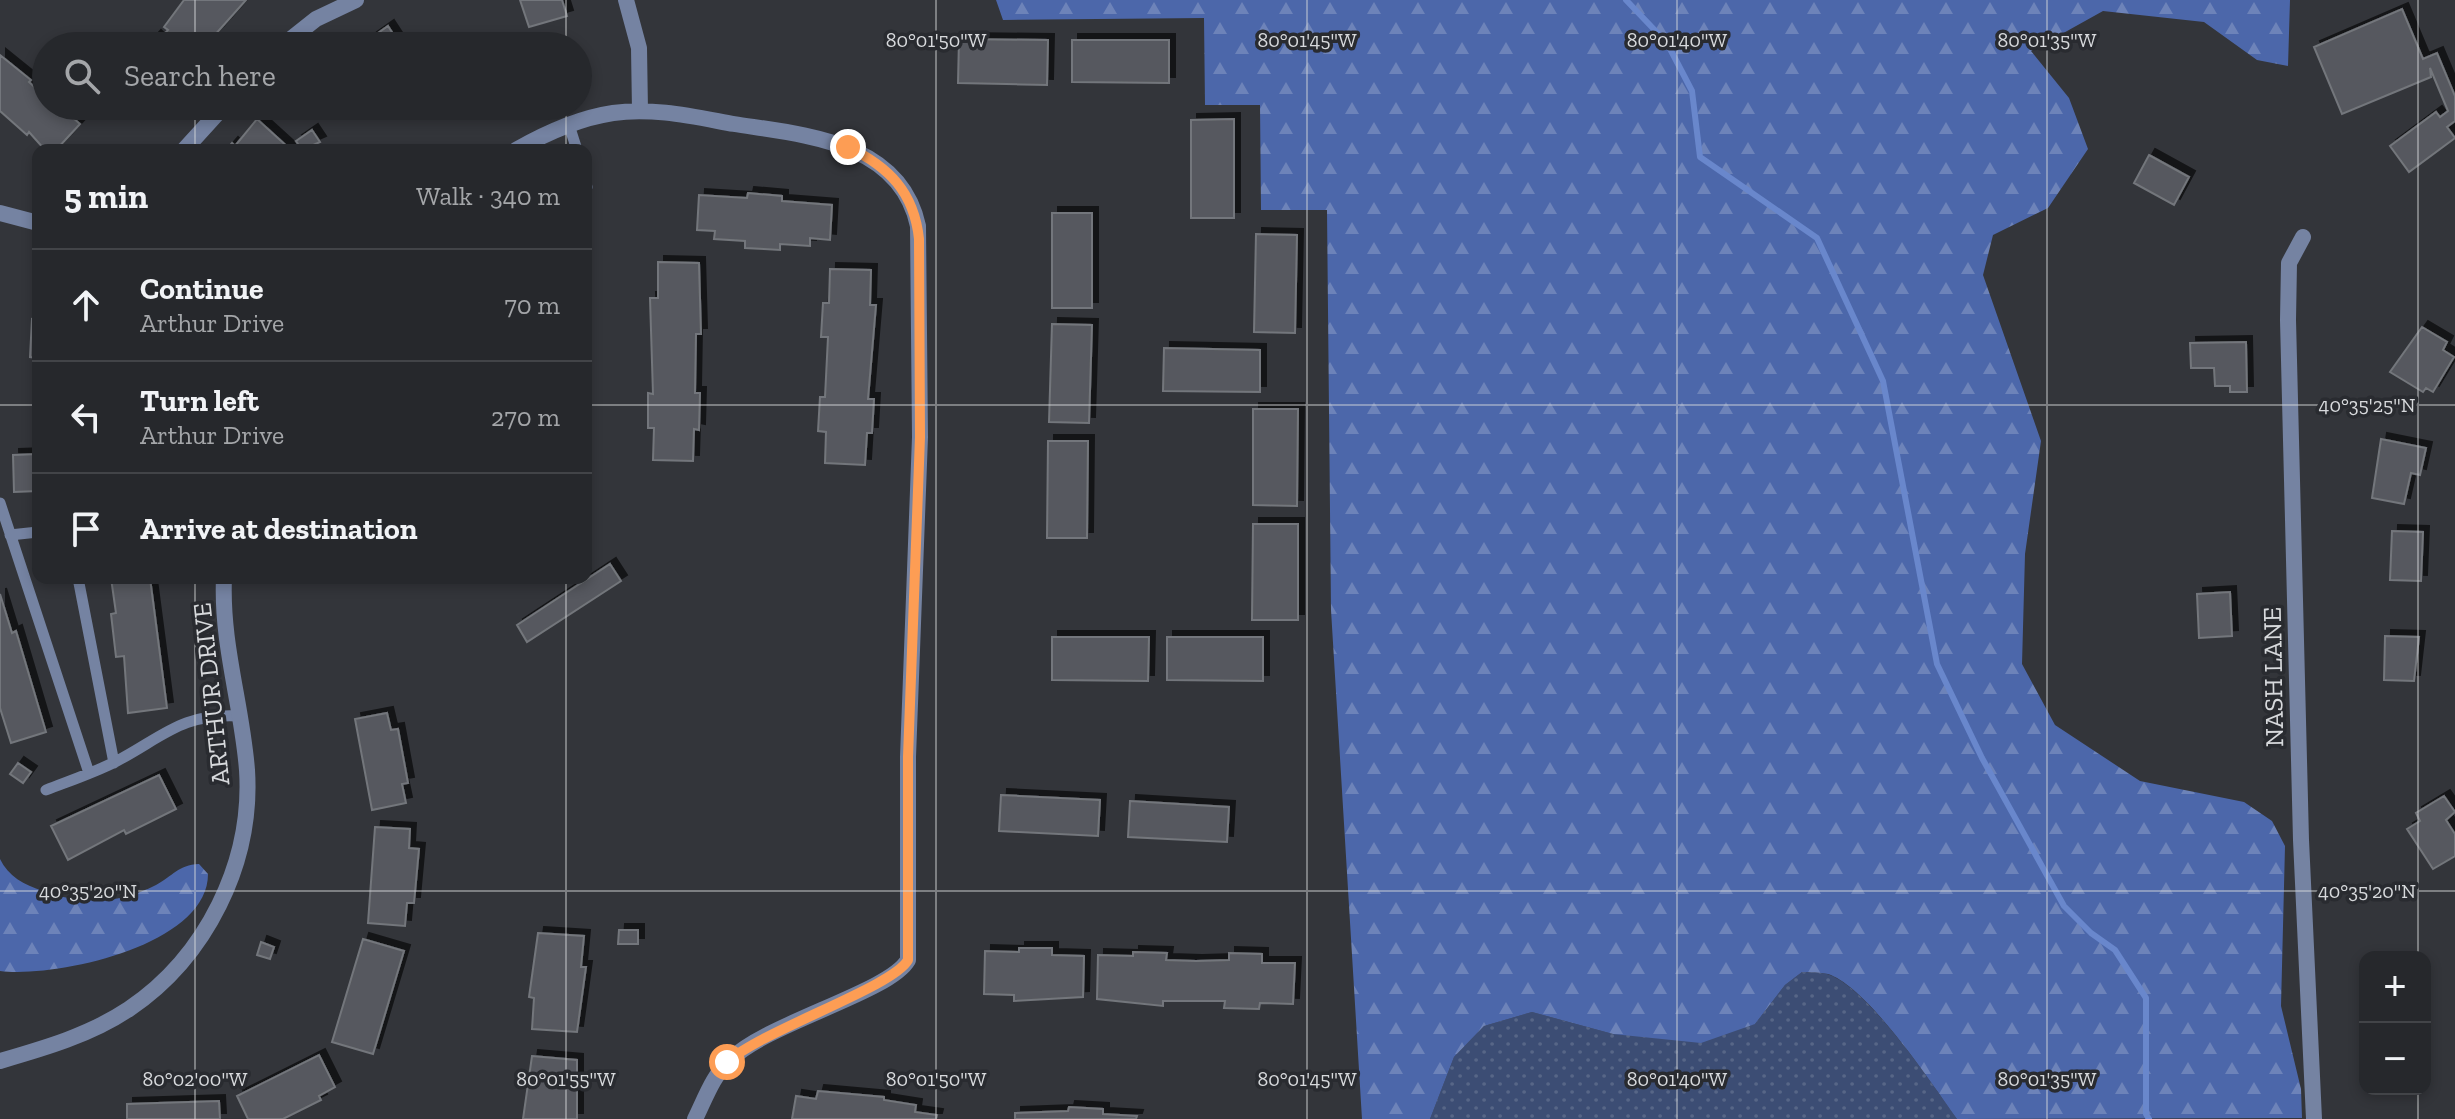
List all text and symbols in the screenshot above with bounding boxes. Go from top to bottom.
text: 80°01'50"W [886,28,987,52]
text: 80°01'45"W [1257,28,1357,52]
text: 80°01'40"W [1627,28,1728,52]
text: 80°01'35"W [1998,28,2097,52]
search box [32,32,592,120]
icon: search [60,54,104,98]
text: Search here [124,58,276,94]
route end [830,129,866,165]
text: 5 min [64,176,148,217]
text: Walk · 340 m [416,180,560,212]
text: Continue [140,271,264,307]
icon: ahead [64,283,108,327]
text: 70 m [504,289,560,321]
text: Arthur Drive [140,307,284,339]
text: Turn left [140,383,259,419]
text: 40°35'25"N [2319,393,2416,417]
icon: left [64,395,108,439]
text: 270 m [491,401,560,433]
text: Arthur Drive [140,419,284,451]
icon: arrive [64,507,108,551]
text: Arrive at destination [140,511,417,547]
street label: ARTHUR DRIVE [185,601,237,787]
street label: NASH LANE [2256,607,2290,747]
text: 40°35'20"N [39,879,137,903]
text: 40°35'20"N [2318,879,2416,903]
map controls [2359,951,2431,1095]
button: + [2359,951,2431,1023]
button: − [2359,1023,2431,1095]
route start [709,1044,745,1080]
text: 80°02'00"W [143,1067,248,1091]
text: 80°01'55"W [516,1067,616,1091]
text: 80°01'50"W [886,1067,987,1091]
text: 80°01'45"W [1257,1067,1357,1091]
text: 80°01'40"W [1627,1067,1728,1091]
text: 80°01'35"W [1998,1067,2097,1091]

